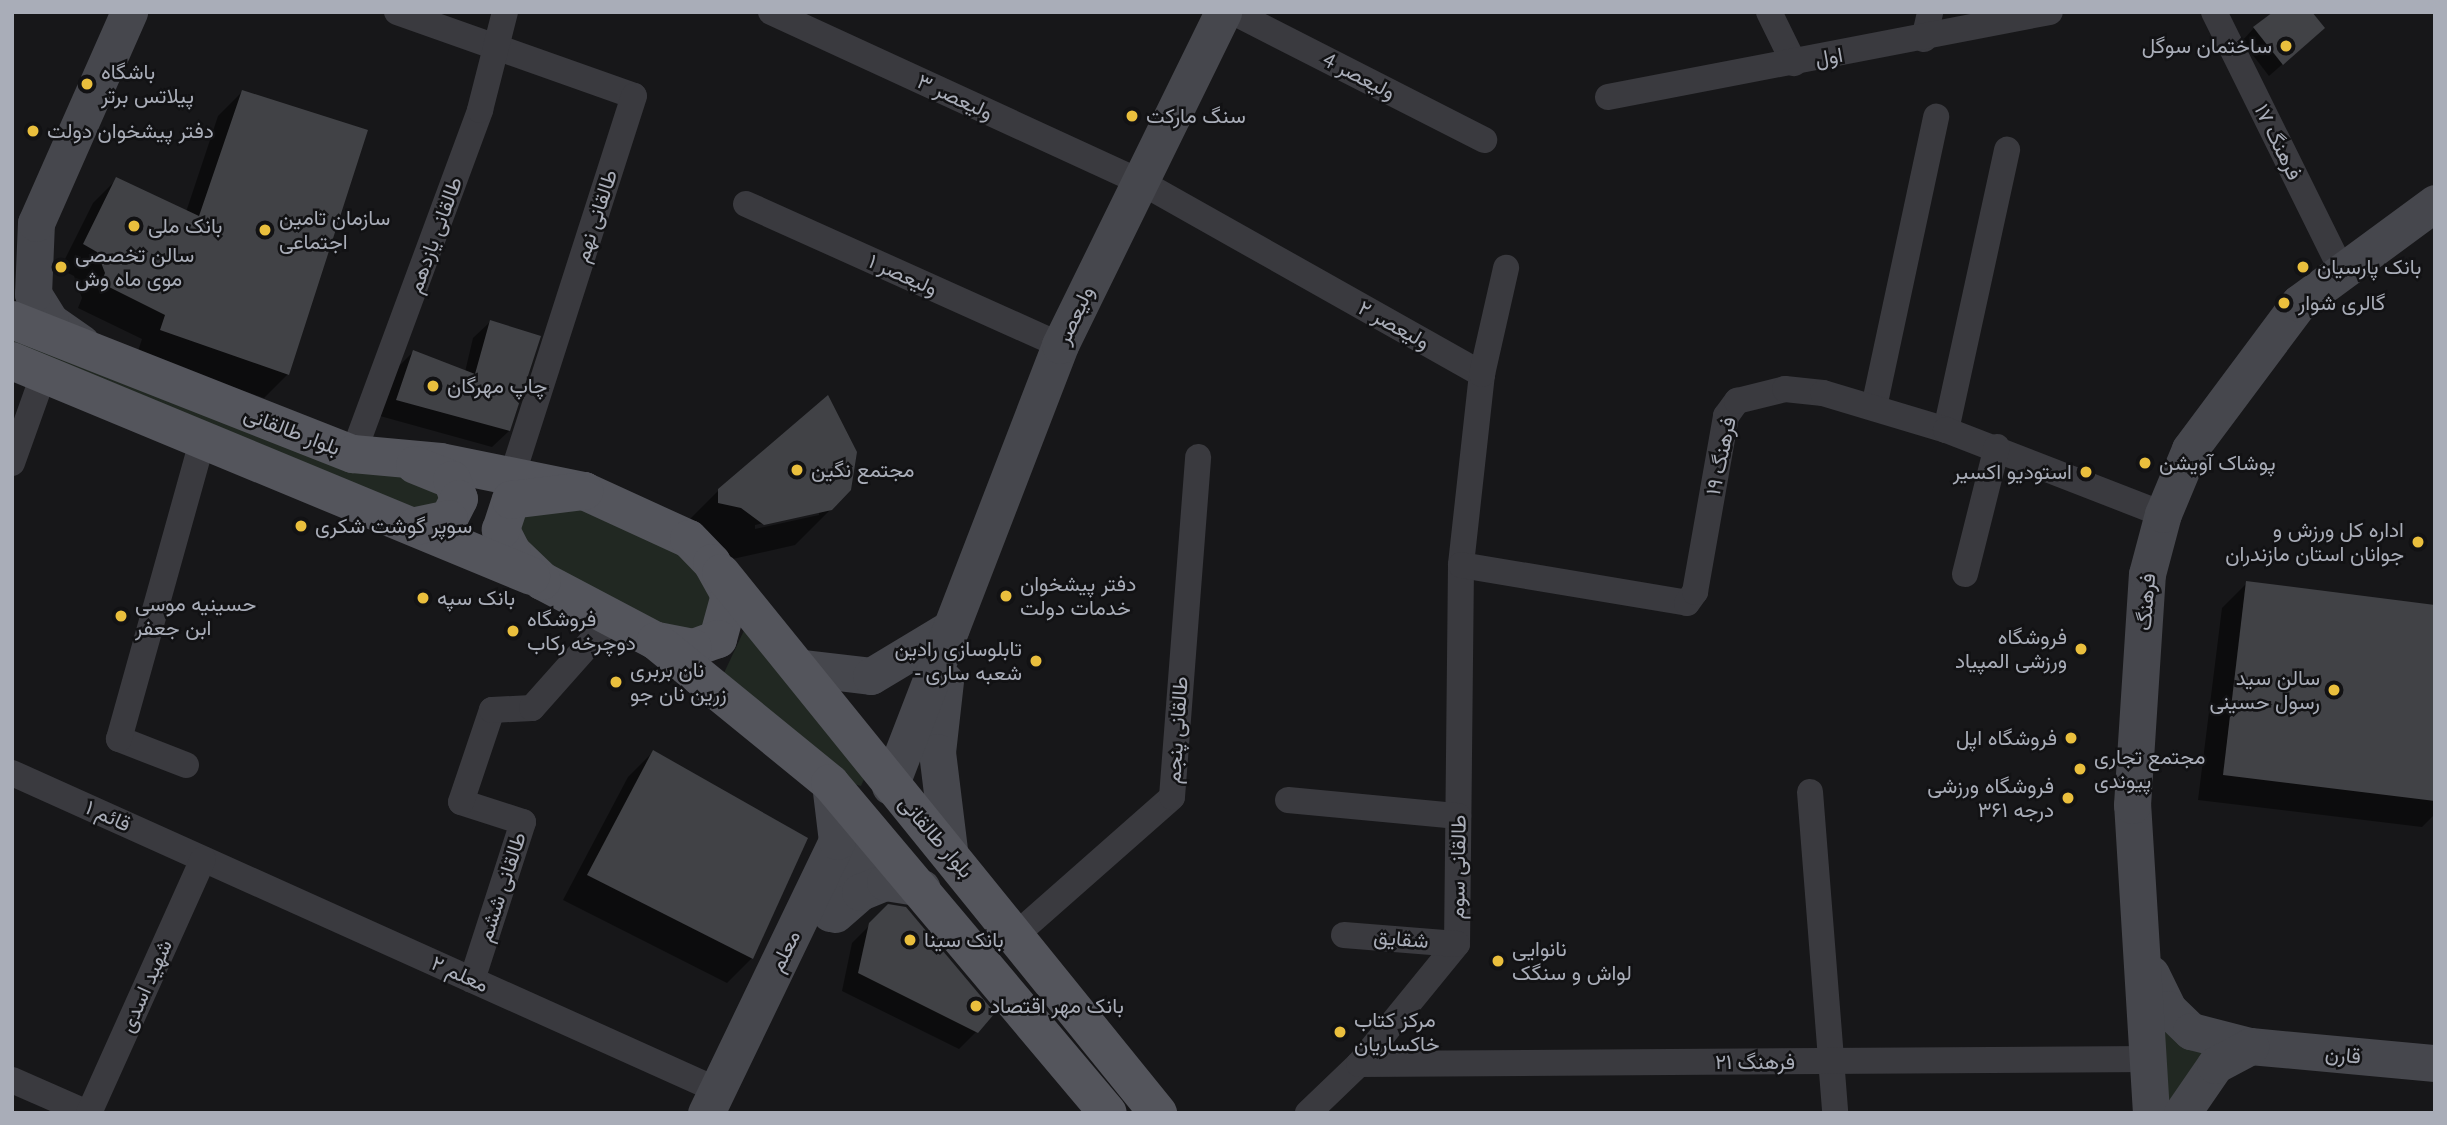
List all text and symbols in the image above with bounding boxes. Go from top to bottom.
place label: ساختمان سوگل [2142,33,2272,59]
marker: ساختمان سوگل [2278,38,2294,54]
street label: اول [1813,42,1845,72]
street label: ولیعصر 4 [1318,47,1400,105]
place label: باشگاه پیلاتس برتر [101,59,194,109]
street label: ولیعصر ٣ [913,69,997,125]
marker: باشگاه پیلاتس برتر [79,76,95,92]
street label: فرهنگ ۱۷ [2249,100,2307,184]
place label: سنگ مارکت [1146,103,1246,129]
marker: سنگ مارکت [1124,108,1140,124]
place label: دفتر پیشخوان دولت [47,118,214,144]
marker: دفتر پیشخوان دولت [25,123,41,139]
street label: طالقانی نهم [569,166,623,266]
street label: طالقانی یازدهم [402,173,468,297]
place label: سازمان تامین اجتماعی [279,205,390,255]
place label: بانک ملی [148,213,223,239]
marker: بانک ملی [126,218,142,234]
marker: سازمان تامین اجتماعی [257,222,273,238]
place label: سالن تخصصی موی ماه وش [75,242,194,292]
street label: ولیعصر ١ [865,249,941,301]
place label: بانک پارسیان [2317,254,2422,280]
marker: سالن تخصصی موی ماه وش [53,259,69,275]
marker: بانک پارسیان [2295,259,2311,275]
street label: ولیعصر [1051,282,1099,348]
place label: گالری شوار [2298,290,2385,316]
street label: ولیعصر ٢ [1354,295,1434,355]
marker: گالری شوار [2276,295,2292,311]
place label: چاپ مهرگان [447,373,547,399]
marker: چاپ مهرگان [425,378,441,394]
street label: بلوار طالقانی [240,401,344,461]
street label: فرهنگ ۱۹ [1700,415,1742,497]
place label: پوشاک آویشن [2159,450,2276,476]
marker: پوشاک آویشن [2137,455,2153,471]
place label: مجتمع نگین [811,457,914,483]
place label: استودیو اکسیر [1953,459,2072,485]
marker: مجتمع نگین [789,462,805,478]
marker: استودیو اکسیر [2078,464,2094,480]
place label: سوپر گوشت شکری [315,513,472,539]
place label: اداره کل ورزش و جوانان استان مازندران [2225,517,2404,567]
marker: سوپر گوشت شکری [293,518,309,534]
marker: اداره کل ورزش و جوانان استان مازندران [2410,534,2426,550]
place label: دفتر پیشخوان خدمات دولت [1020,571,1136,621]
street label: فرهنگ [2131,572,2161,632]
place label: بانک سپه [437,585,515,611]
marker: دفتر پیشخوان خدمات دولت [998,588,1014,604]
marker: بانک سپه [415,590,431,606]
place label: حسینیه موسی ابن جعفر [135,591,256,641]
place label: فروشگاه دوچرخه رکاب [527,606,636,656]
marker: حسینیه موسی ابن جعفر [113,608,129,624]
marker: فروشگاه دوچرخه رکاب [505,623,521,639]
place label: فروشگاه ورزشی المپیاد [1955,624,2067,674]
place label: تابلوسازی رادین - شعبه ساری [895,636,1022,686]
marker: فروشگاه ورزشی المپیاد [2073,641,2089,657]
marker: تابلوسازی رادین - شعبه ساری [1028,653,1044,669]
place label: نان بربری زرین نان جو [630,657,727,707]
place label: سالن سید رسول حسینی [2209,665,2320,715]
marker: نان بربری زرین نان جو [608,674,624,690]
street label: طالقانی پنجم [1161,675,1193,785]
marker: سالن سید رسول حسینی [2326,682,2342,698]
place label: فروشگاه اپل [1956,725,2057,751]
marker: فروشگاه اپل [2063,730,2079,746]
place label: مجتمع تجاری پیوندی [2094,744,2206,794]
marker: مجتمع تجاری پیوندی [2072,761,2088,777]
place label: فروشگاه ورزشی ۳۶۱ درجه [1927,773,2054,823]
marker: فروشگاه ورزشی ۳۶۱ درجه [2060,790,2076,806]
street label: بلوار طالقانی [893,791,979,883]
street label: قائم ١ [82,795,134,837]
street label: طالقانی سوم [1444,814,1472,920]
street label: طالقانی ششم [472,829,532,945]
street label: شقایق [1372,924,1430,954]
street label: معلم [764,926,806,976]
place label: بانک سینا [924,927,1004,953]
marker: بانک سینا [902,932,918,948]
street label: شهید اسدی [114,936,178,1036]
place label: نانوایی لواش و سنگک [1512,936,1632,986]
street label: معلم ٢ [428,950,492,998]
marker: نانوایی لواش و سنگک [1490,953,1506,969]
place label: بانک مهر اقتصاد [990,993,1124,1019]
marker: بانک مهر اقتصاد [968,998,984,1014]
place label: مرکز کتاب خاکساریان [1354,1007,1440,1057]
marker: مرکز کتاب خاکساریان [1332,1024,1348,1040]
street label: قارن [2324,1041,2362,1069]
street label: فرهنگ ۲۱ [1715,1049,1795,1075]

